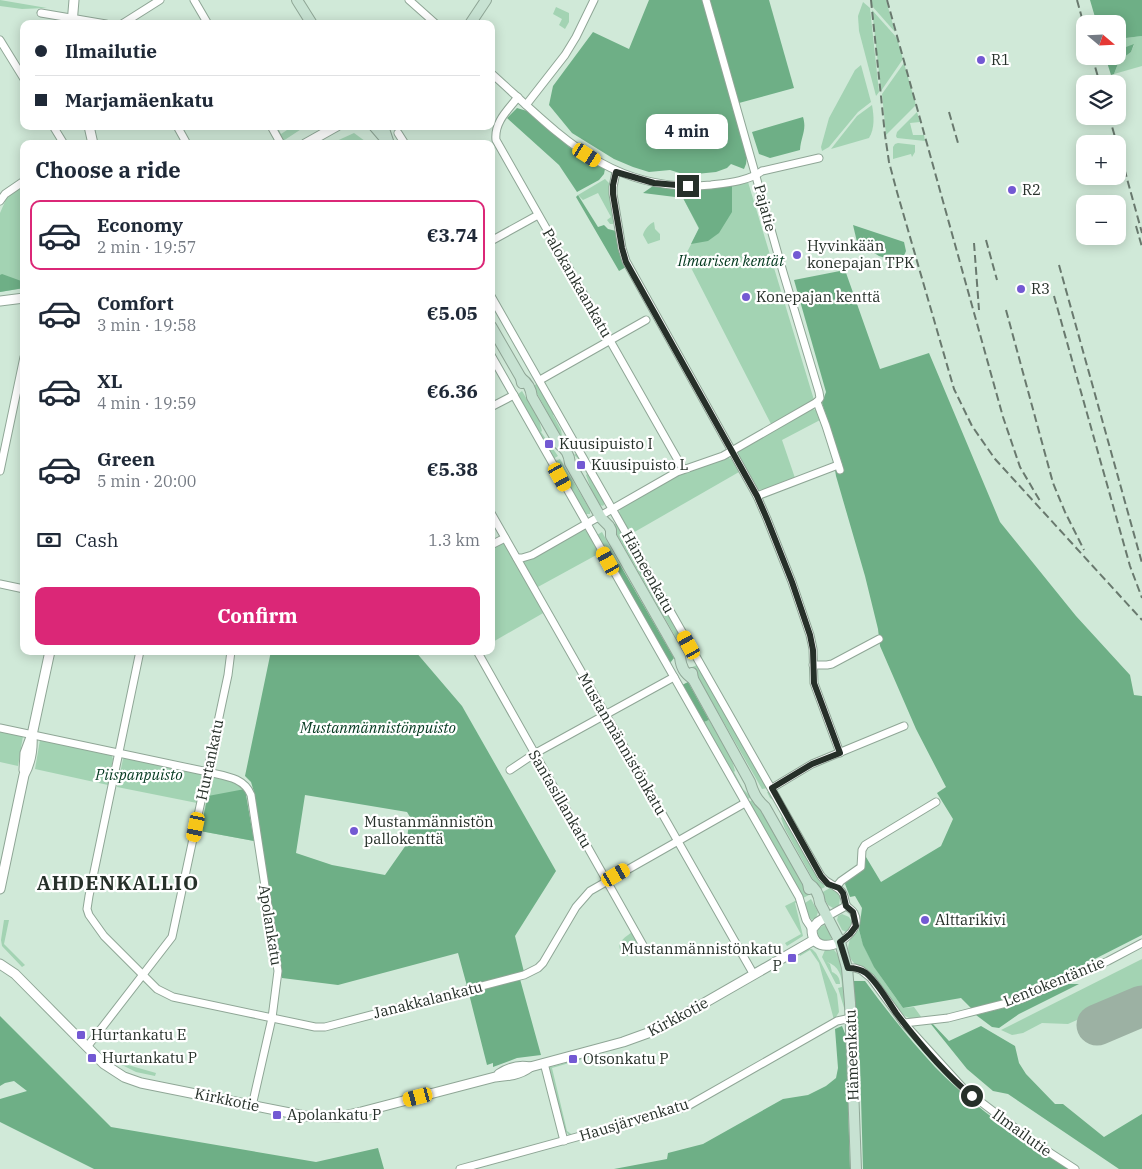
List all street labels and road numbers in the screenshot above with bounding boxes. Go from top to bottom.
street label: Pajatie [750,182,781,234]
street label: Palokankaankatu [538,225,616,341]
street label: Hämeenkatu [618,527,679,616]
street label: Mustanmännistönkatu [574,669,671,818]
street label: Hurtankatu [192,718,227,802]
street label: Santasillankatu [525,746,596,851]
street label: Apolankatu [255,883,286,967]
street label: Lentokentäntie [1000,953,1107,1010]
street label: Janakkalankatu [371,977,485,1022]
street label: Kirkkotie [644,993,711,1040]
street label: Hämeenkatu [840,1009,863,1101]
street label: Kirkkotie [193,1083,261,1116]
street label: Hausjärvenkatu [577,1094,691,1145]
street label: Ilmailutie [989,1105,1056,1160]

